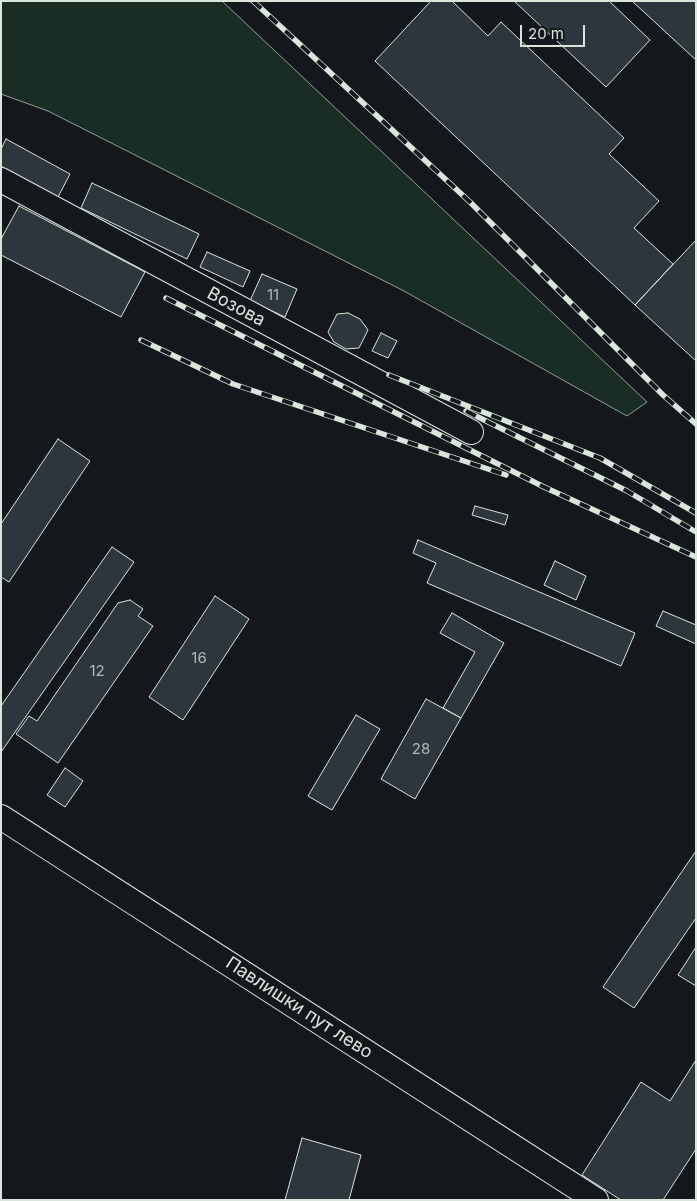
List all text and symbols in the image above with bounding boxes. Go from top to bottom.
scale bar [522,15,587,47]
text: 20 m [528,24,564,43]
street label: Возова [203,283,269,331]
house number: 11 [267,286,279,304]
house number: 16 [191,649,207,667]
house number: 12 [89,662,105,680]
house number: 28 [412,740,430,758]
street label: Павлишки пут лево [221,952,377,1064]

